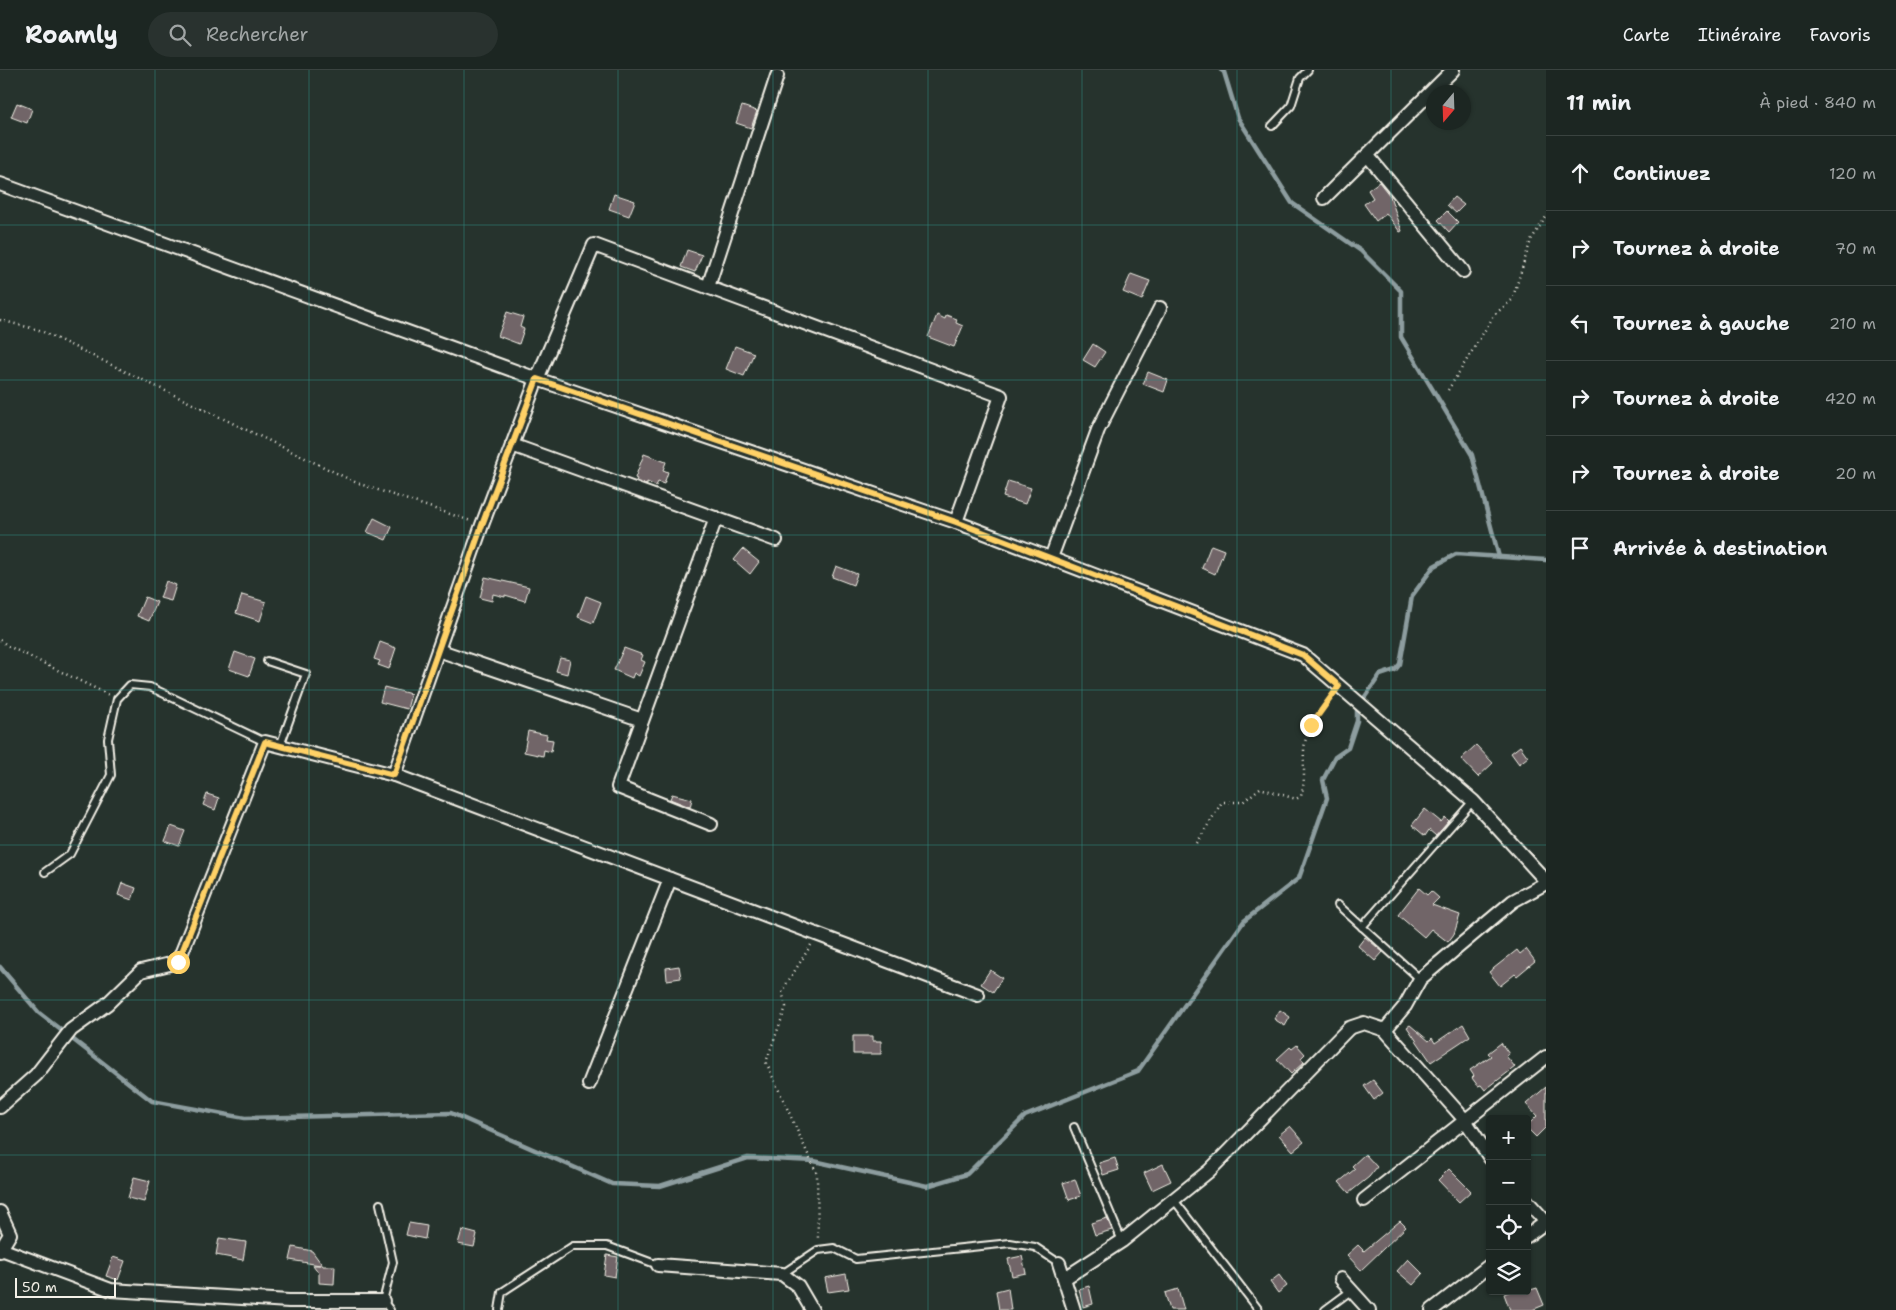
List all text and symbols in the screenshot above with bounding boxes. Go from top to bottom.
search box [148,12,498,57]
text: Roamly [25,19,118,51]
icon: search [166,21,194,49]
text: Rechercher [206,22,309,47]
text: Carte [1623,23,1670,47]
text: Itinéraire [1698,23,1782,47]
text: Favoris [1810,23,1871,47]
north arrow [1426,85,1471,130]
text: 11 min [1566,89,1631,117]
text: À pied · 840 m [1759,92,1876,113]
icon: ahead [1566,159,1594,187]
text: Continuez [1613,161,1711,186]
text: 120 m [1829,163,1876,184]
icon: right [1566,234,1594,262]
text: Tournez à droite [1613,236,1780,261]
text: 70 m [1835,238,1876,259]
icon: left [1566,309,1594,337]
text: Tournez à gauche [1613,311,1790,336]
text: 210 m [1829,313,1876,334]
icon: right [1566,384,1594,412]
text: Tournez à droite [1613,386,1780,411]
text: 420 m [1825,388,1876,409]
icon: right [1566,459,1594,487]
text: Tournez à droite [1613,461,1780,486]
text: 20 m [1835,463,1876,484]
icon: arrive [1566,534,1594,562]
text: Arrivée à destination [1613,536,1827,561]
route end [1300,714,1323,737]
route start [167,951,190,974]
map controls [1486,1115,1531,1295]
button: + [1486,1115,1531,1160]
button: − [1486,1160,1531,1205]
button: locate [1486,1205,1531,1250]
button: layers [1486,1250,1531,1295]
scale bar [15,1275,116,1298]
text: 50 m [22,1278,57,1296]

